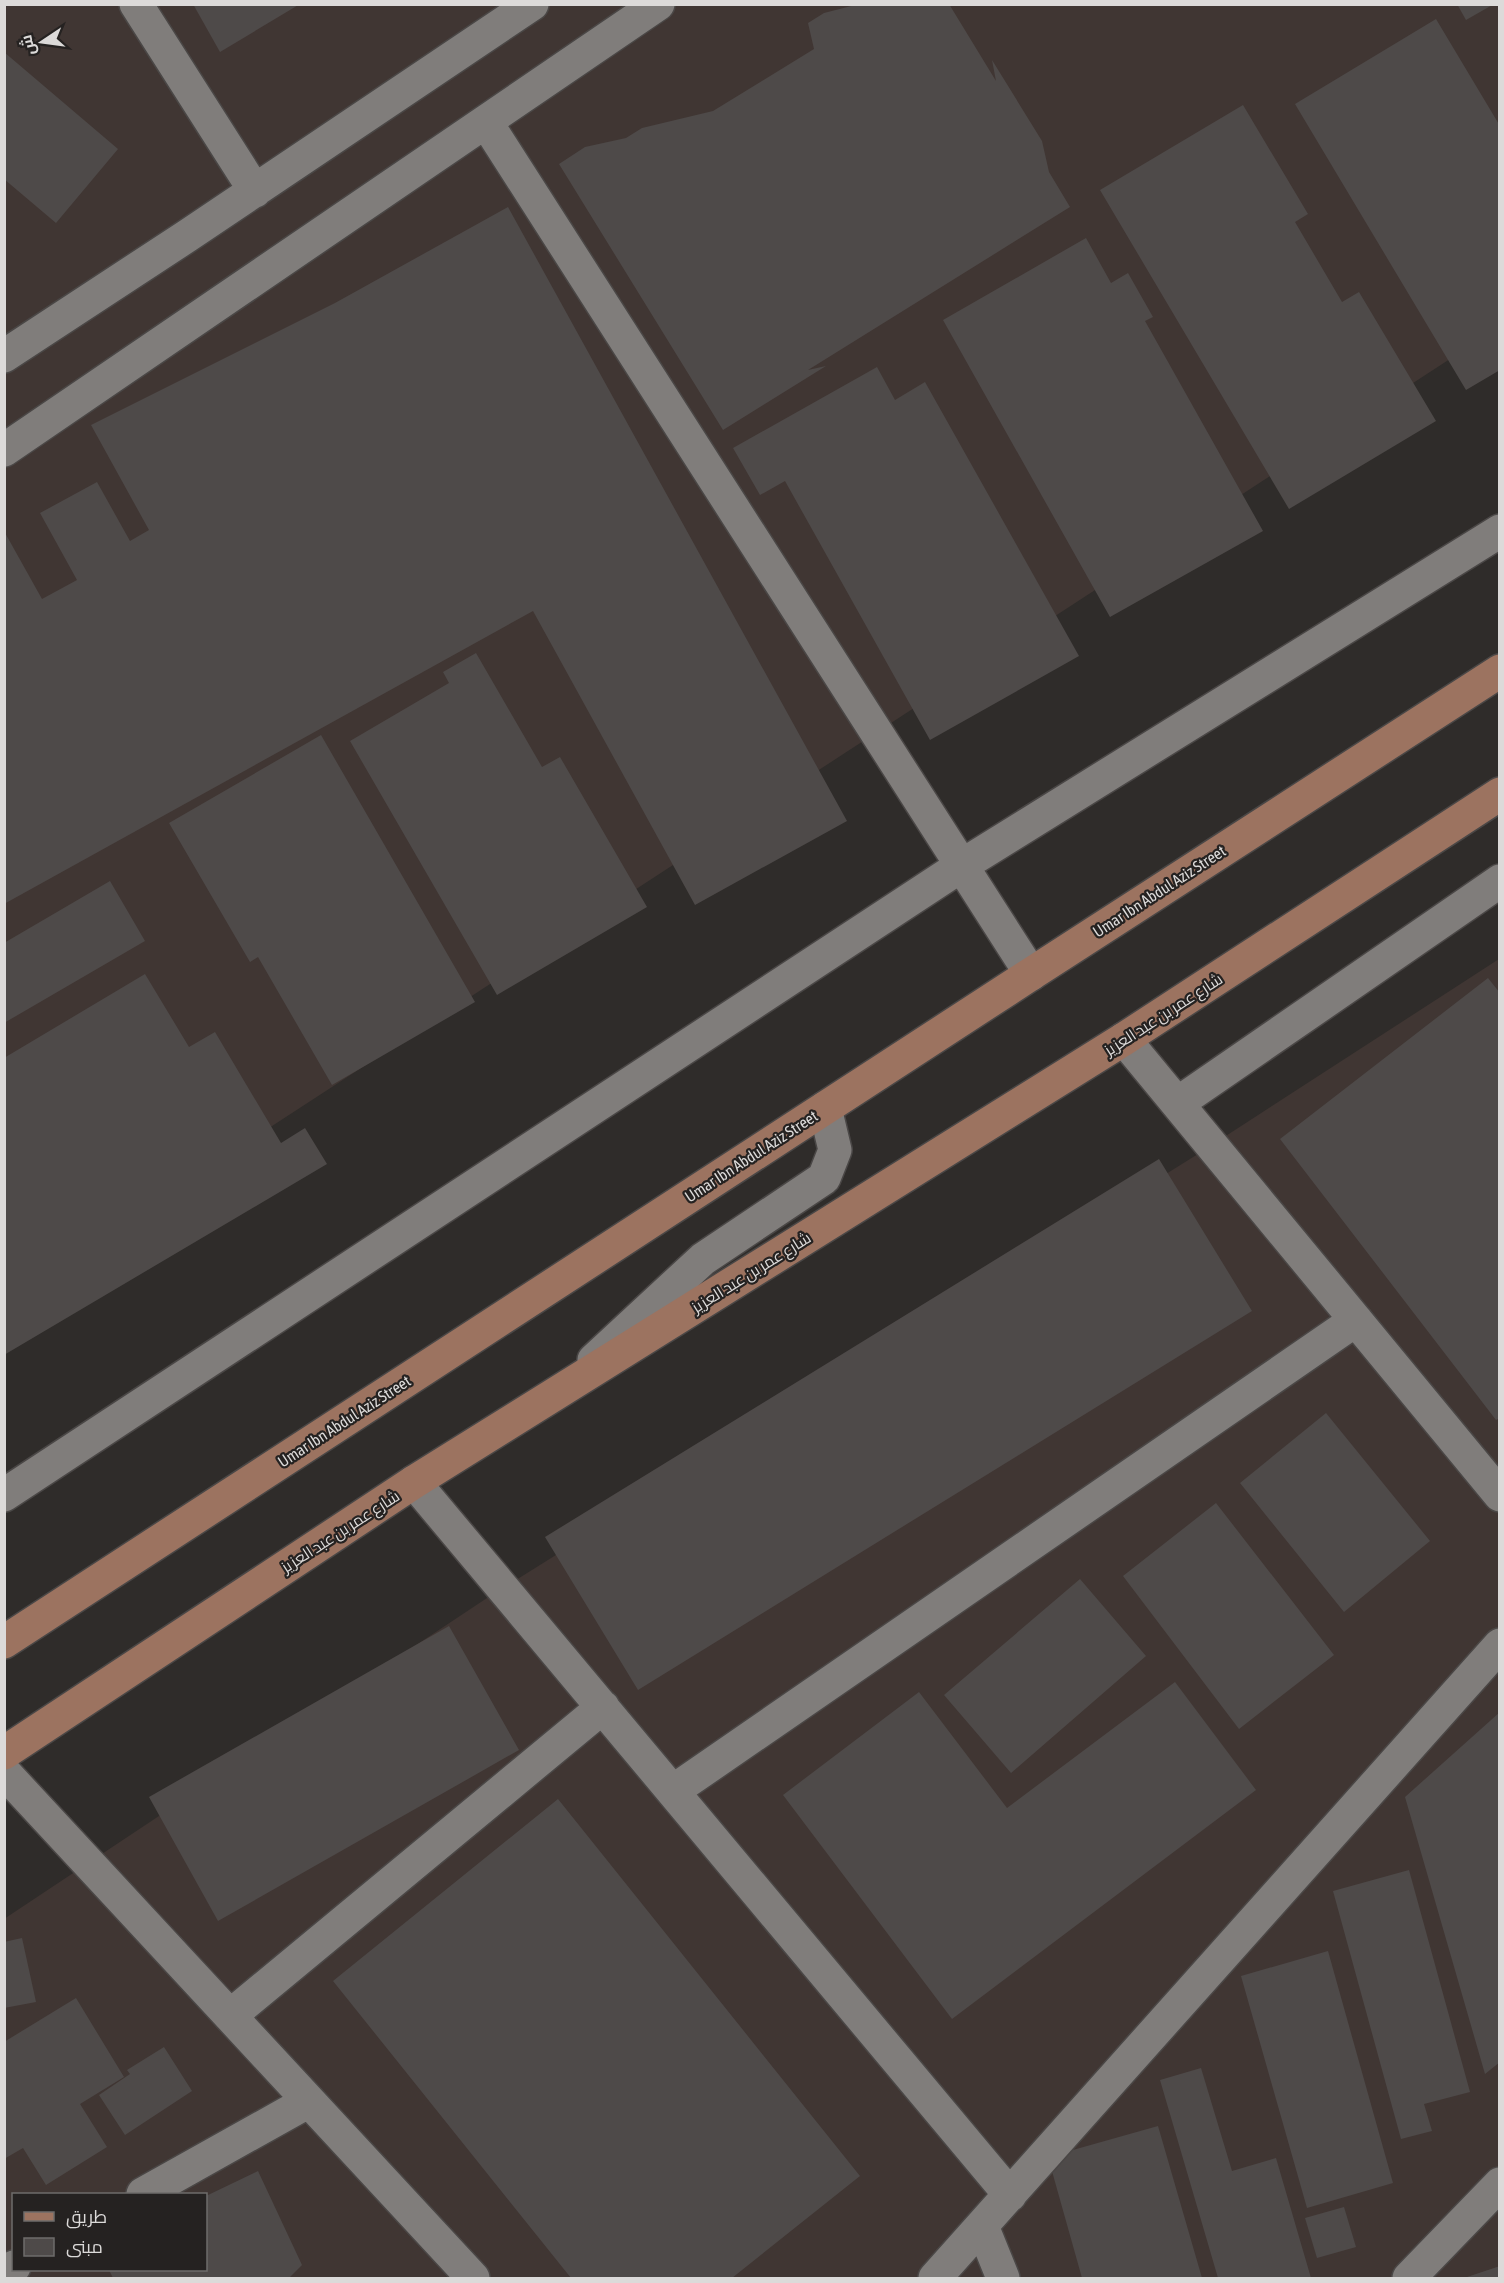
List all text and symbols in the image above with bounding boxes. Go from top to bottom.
north arrow [12,12,72,72]
text: ش [16,33,39,57]
street label: Umar Ibn Abdul Aziz Street [1089,841,1229,941]
street label: شارع عمر بن عبد العزيز [1100,969,1227,1062]
street label: Umar Ibn Abdul Aziz Street [681,1106,821,1206]
street label: شارع عمر بن عبد العزيز [687,1228,815,1319]
street label: Umar Ibn Abdul Aziz Street [274,1371,414,1471]
street label: شارع عمر بن عبد العزيز [277,1486,404,1579]
legend [12,2193,207,2271]
text: طريق [66,2206,107,2229]
text: مبنى [66,2236,103,2258]

